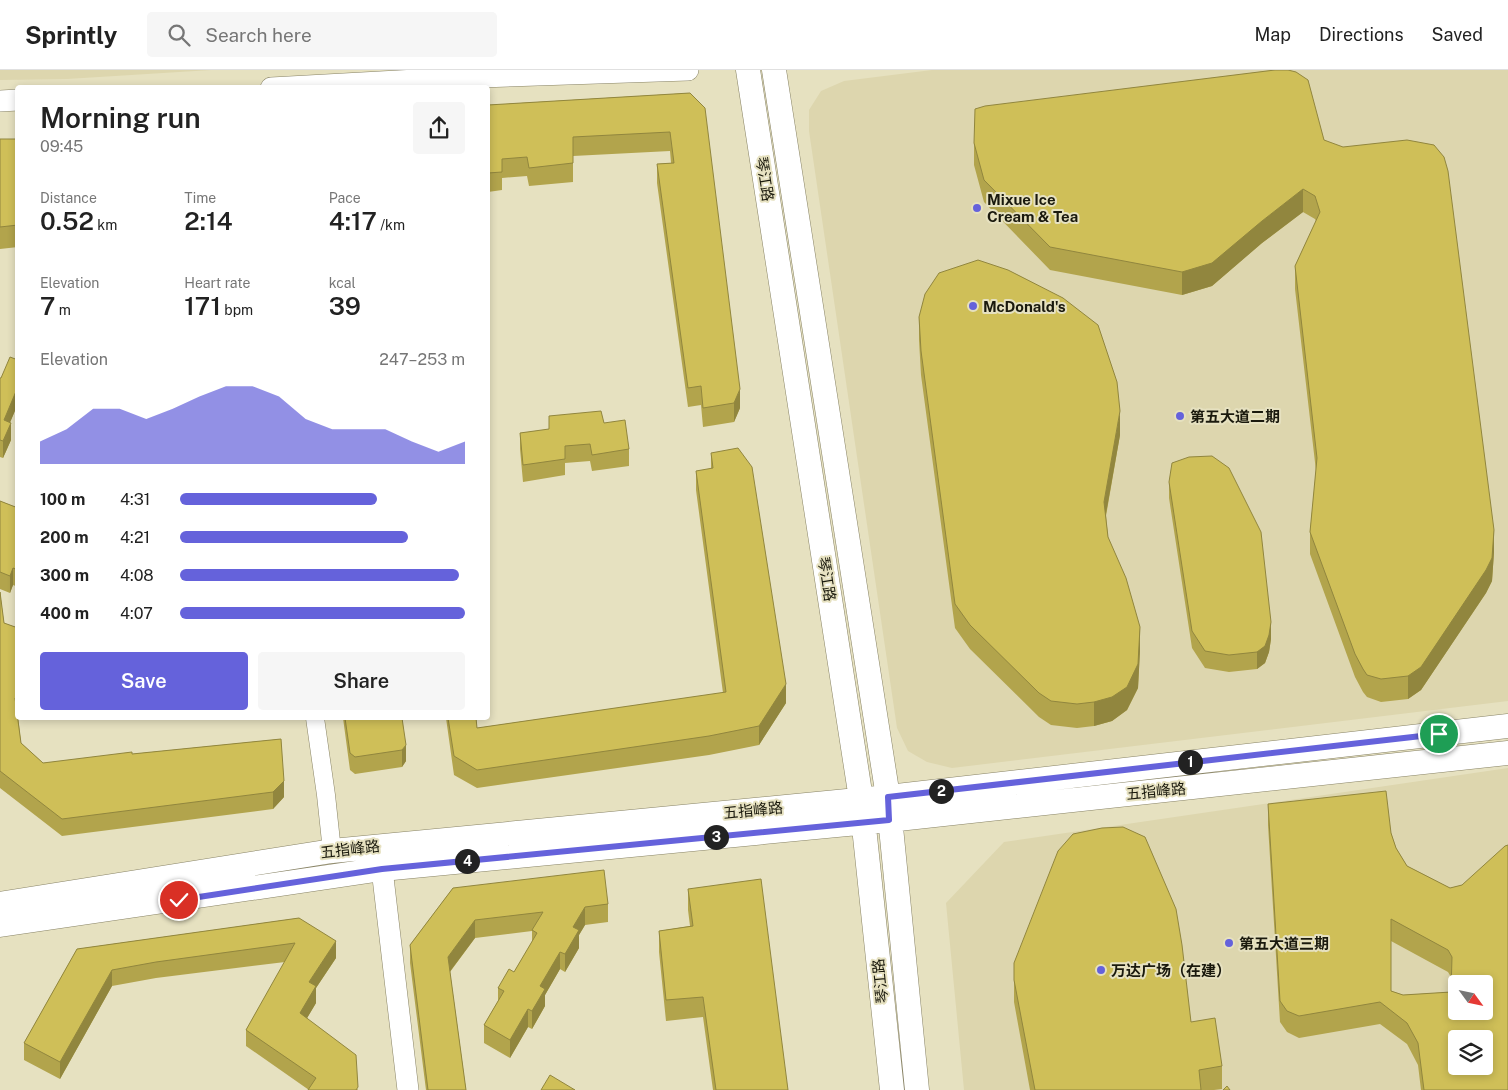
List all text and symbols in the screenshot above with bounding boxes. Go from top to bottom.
search box [147,12,497,57]
text: Sprintly [25,21,117,49]
icon: search [165,21,193,49]
text: Search here [205,24,312,46]
text: Map [1254,24,1291,45]
text: Directions [1319,24,1404,45]
text: Saved [1432,24,1483,45]
text: Morning run [40,101,201,134]
button: share [413,102,465,154]
text: 09:45 [40,137,83,156]
street label: 琴江路 [753,155,777,203]
text: Distance [40,190,97,206]
text: Time [184,190,216,206]
text: Pace [329,190,361,206]
place label: Mixue Ice Cream & Tea [987,191,1078,225]
marker: Mixue Ice Cream & Tea [971,202,983,214]
text: 0.52 [40,206,94,236]
text: 2:14 [184,206,233,236]
text: 4:17 [329,206,377,236]
text: km [94,217,117,233]
text: /km [377,217,405,233]
text: Elevation [40,275,99,291]
text: Heart rate [184,275,251,291]
text: kcal [329,275,356,291]
text: 7 [40,291,55,321]
text: 171 [184,291,221,321]
text: 39 [329,291,361,321]
place label: McDonald's [983,298,1066,315]
marker: McDonald's [967,300,979,312]
text: m [55,302,71,318]
text: bpm [221,302,253,318]
text: Elevation [40,350,108,369]
text: 247–253 m [379,350,465,369]
place label: 第五大道二期 [1190,408,1280,425]
marker: 第五大道二期 [1174,410,1186,422]
text: 100 m [40,490,85,509]
text: 4:31 [120,490,150,509]
text: 200 m [40,528,89,547]
text: 4:21 [120,528,150,547]
street label: 琴江路 [815,555,839,603]
text: 300 m [40,566,89,585]
text: 4:08 [120,566,154,585]
text: 400 m [40,604,89,623]
text: 4:07 [120,604,153,623]
button: Save [40,652,248,710]
button: Share [258,652,465,710]
pin [1418,713,1460,755]
icon: arrive [1425,720,1453,748]
pin: 1 [1178,750,1202,774]
text: 1 [1188,754,1194,770]
pin: 2 [928,778,954,804]
street label: 五指峰路 [1125,779,1187,803]
text: 2 [937,783,946,799]
street label: 五指峰路 [722,798,784,822]
pin: 3 [704,824,728,850]
text: 3 [712,829,721,845]
street label: 五指峰路 [319,837,381,861]
pin: 4 [454,848,480,874]
text: 4 [463,853,472,869]
pin [158,879,200,921]
icon: check [165,886,193,914]
place label: 第五大道三期 [1239,935,1329,952]
marker: 第五大道三期 [1223,937,1235,949]
street label: 琴江路 [869,958,891,1004]
place label: 万达广场（在建） [1111,962,1231,979]
marker: 万达广场（在建） [1095,964,1107,976]
north arrow [1448,975,1492,1020]
map controls [1448,975,1493,1075]
button: layers [1448,1030,1493,1075]

